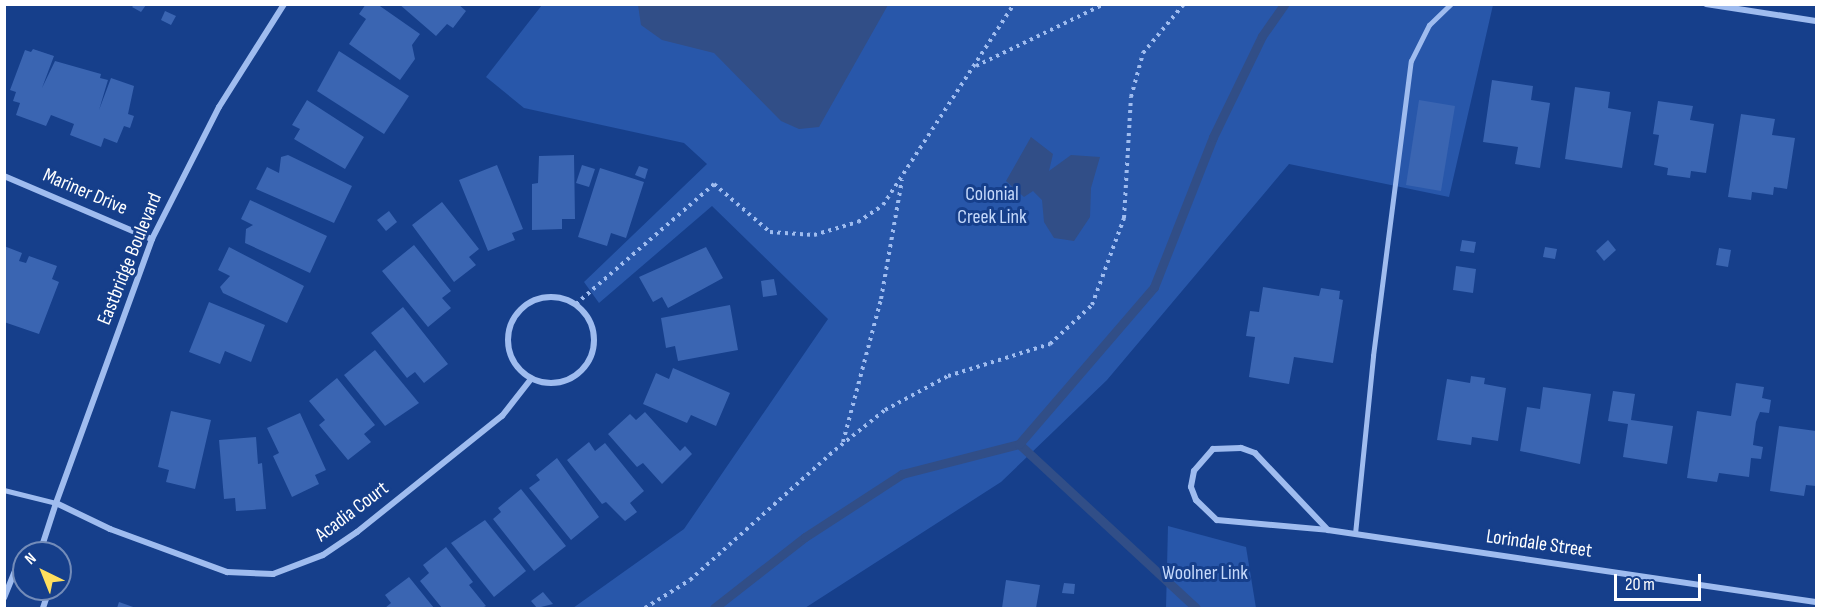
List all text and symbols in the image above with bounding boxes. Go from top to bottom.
street label: Mariner Drive [39,163,131,221]
park label: Colonial Creek Link [957,182,1027,229]
street label: Eastbridge Boulevard [93,189,167,329]
street label: Acadia Court [311,477,393,547]
street label: Lorindale Street [1485,525,1593,563]
north arrow [12,541,72,601]
text: N [21,549,40,569]
park label: Woolner Link [1162,561,1248,585]
scale bar [1617,562,1704,600]
text: 20 m [1625,574,1655,595]

